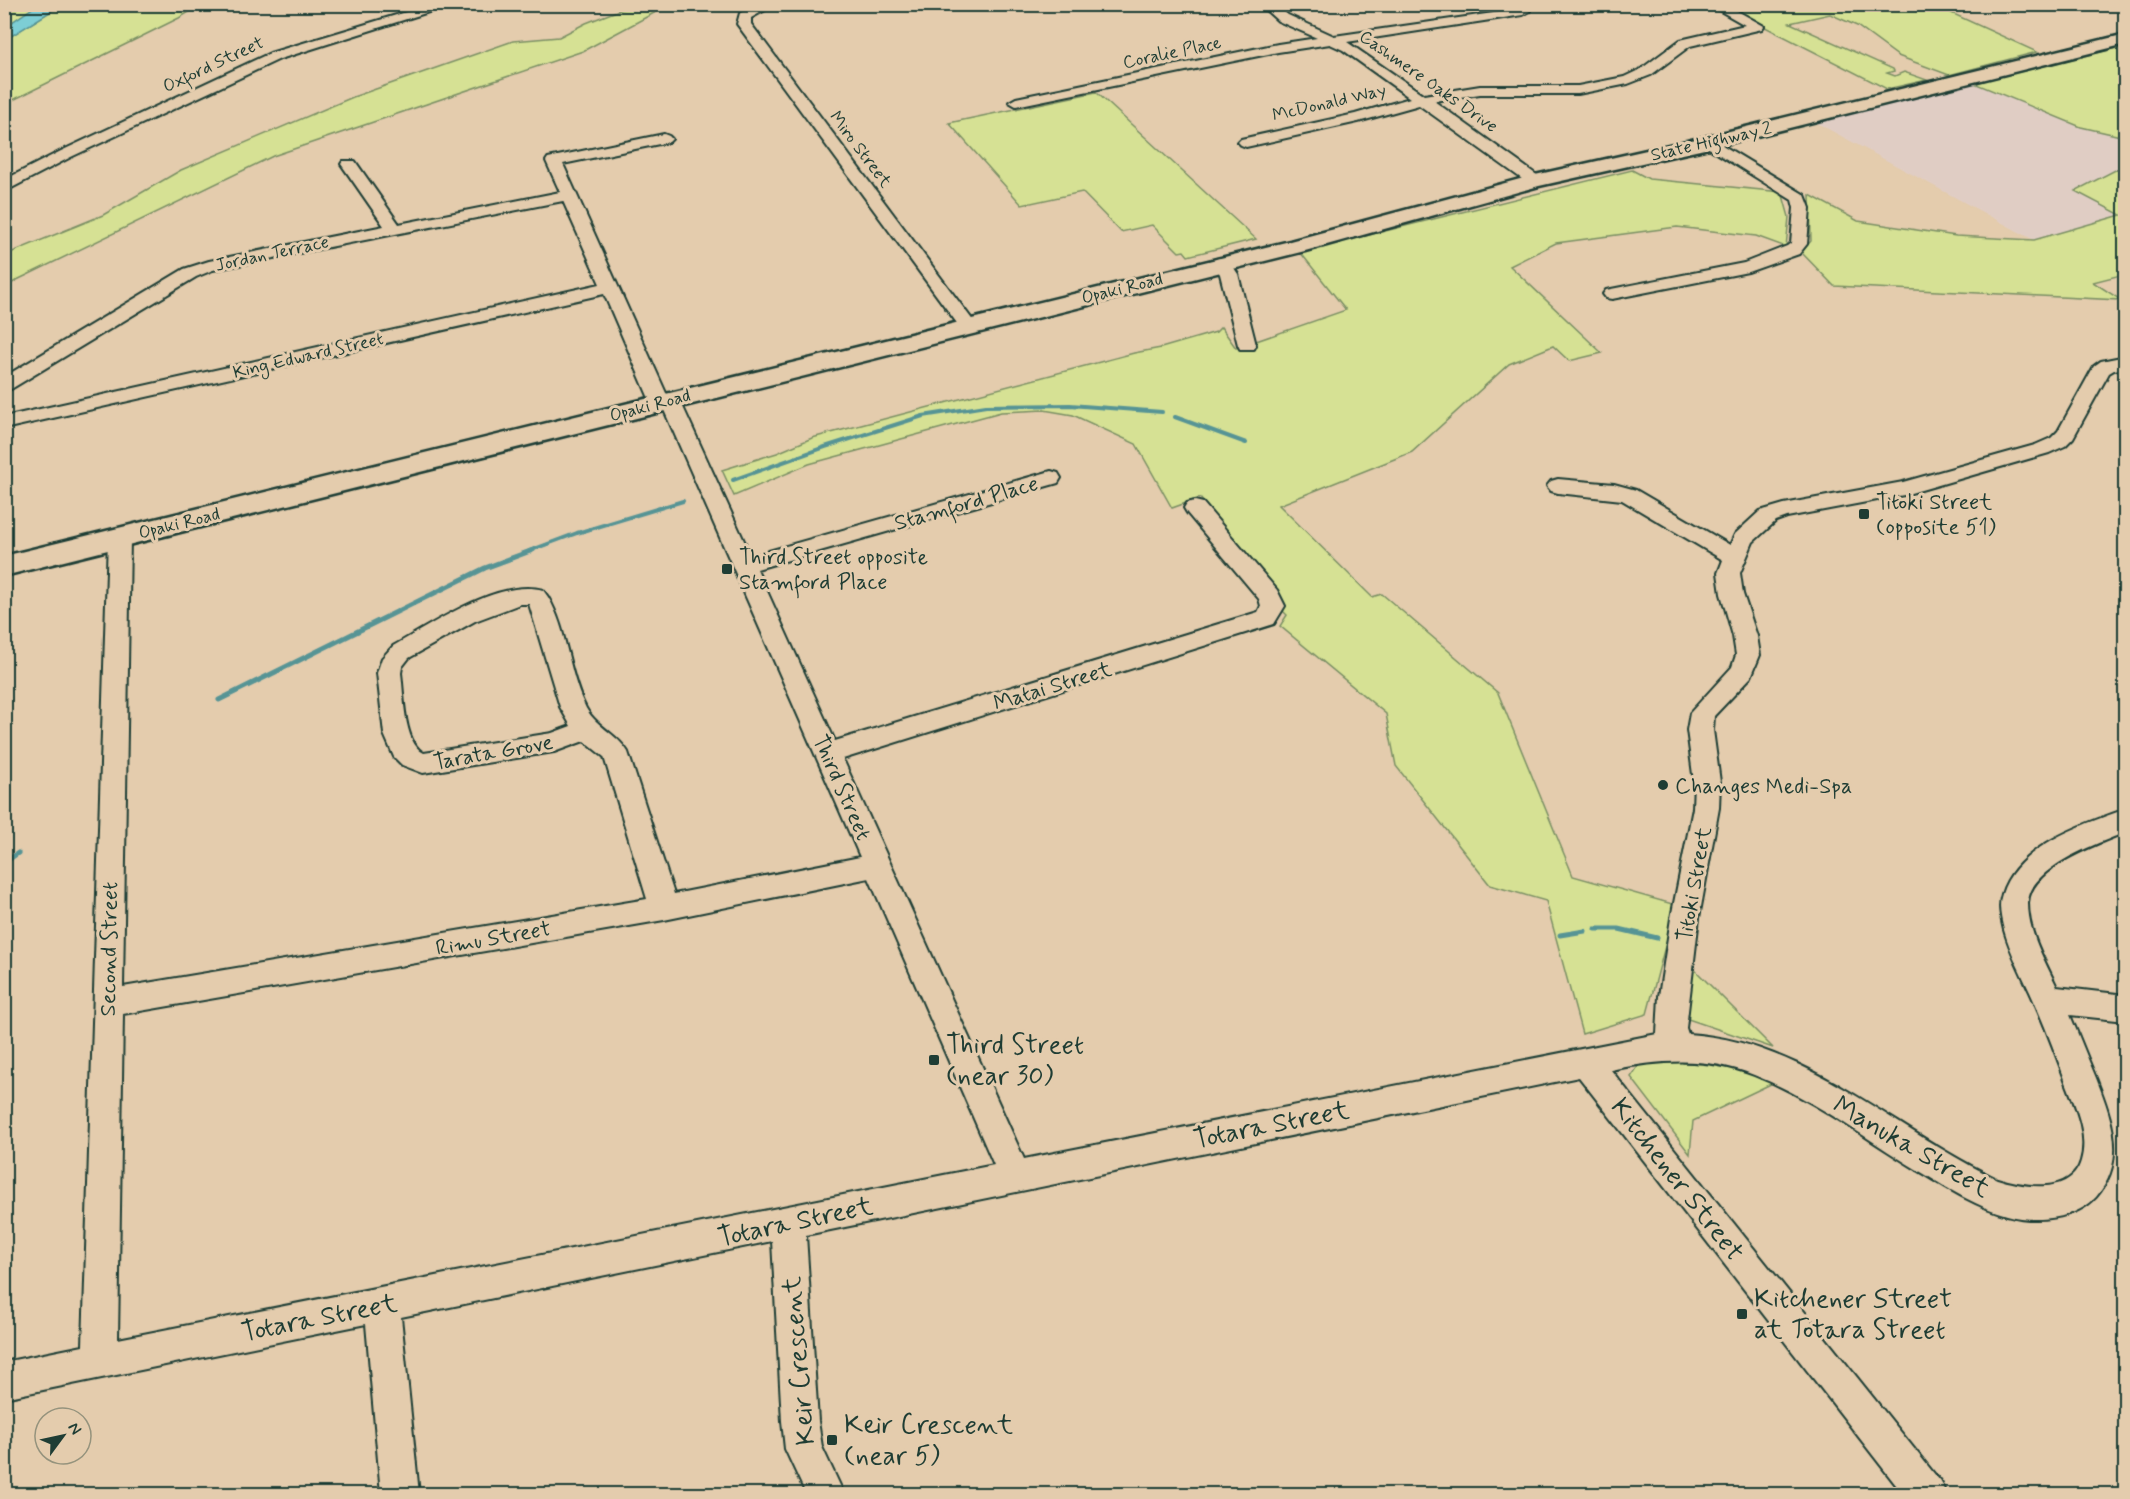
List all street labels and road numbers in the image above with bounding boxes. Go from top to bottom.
street label: Cashmere Oaks Drive [1354,25,1503,139]
street label: Oxford Street [159,31,269,101]
street label: Coralie Place [1121,31,1224,75]
street label: McDonald Way [1270,78,1388,128]
street label: Miro Street [823,106,897,193]
street label: State Highway 2 [1648,116,1775,169]
street label: Jordan Terrace [213,230,331,278]
street label: Opaki Road [1079,267,1165,311]
street label: King Edward Street [231,327,386,386]
street label: Opaki Road [607,384,693,428]
street label: Stamford Place [891,470,1042,540]
street label: Opaki Road [136,502,222,546]
street label: Matai Street [990,656,1115,718]
street label: Tarata Grove [431,729,556,777]
street label: Third Street [805,731,877,845]
street label: Titoki Street [1671,825,1719,944]
street label: Second Street [95,882,125,1017]
street label: Rimu Street [434,915,553,963]
street label: Manuka Street [1826,1088,1996,1207]
street label: Kitchener Street [1602,1091,1752,1269]
street label: Totara Street [1190,1093,1352,1158]
street label: Totara Street [714,1189,876,1256]
street label: Keir Crescent [775,1275,824,1447]
street label: Totara Street [238,1286,400,1351]

